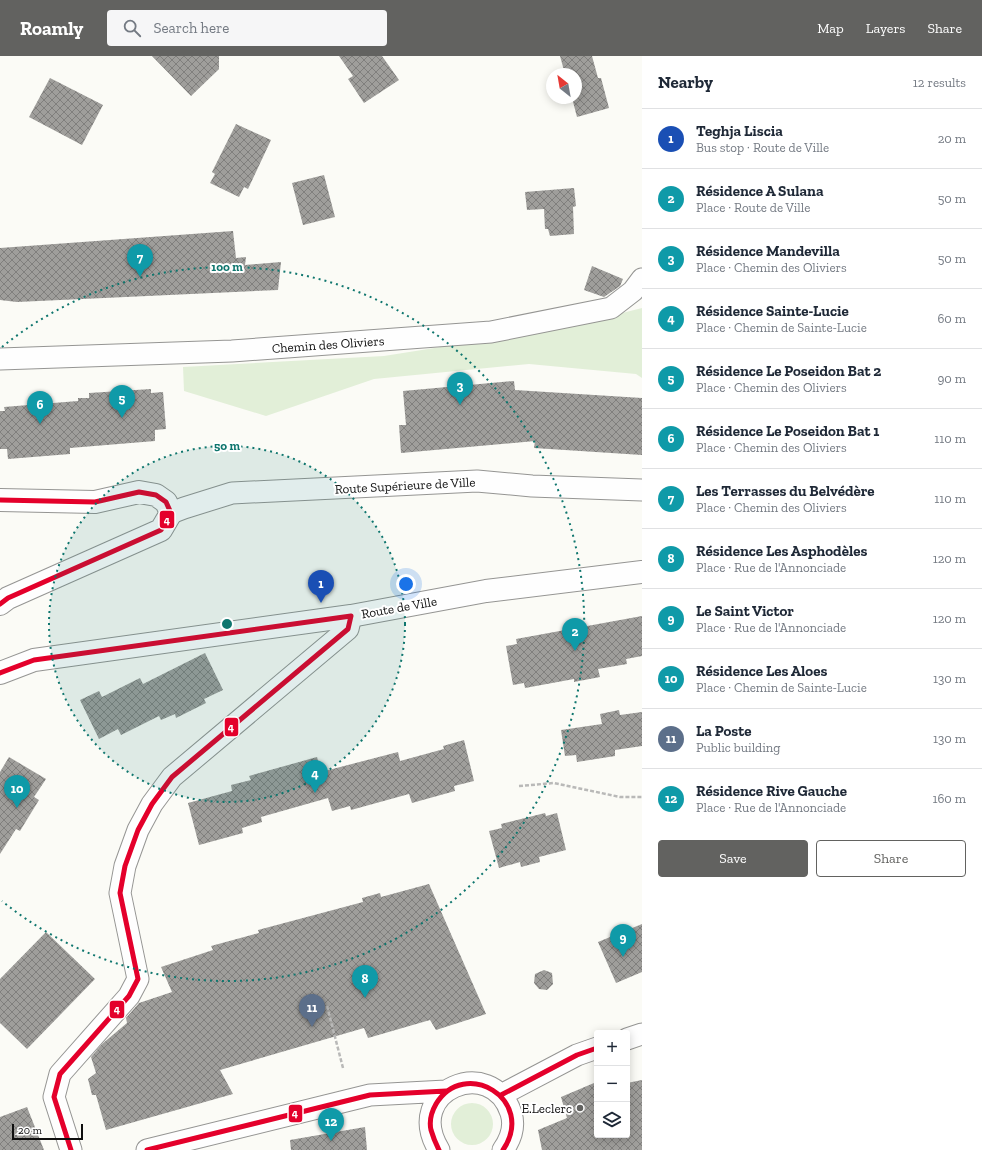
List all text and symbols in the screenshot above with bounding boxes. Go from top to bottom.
search box [107,10,387,46]
text: Roamly [20,17,83,40]
icon: search [121,17,143,39]
text: Search here [153,19,229,37]
text: Map [817,20,844,37]
text: Layers [866,20,905,37]
text: Share [927,20,962,37]
north arrow [546,68,582,104]
text: Nearby [658,72,713,92]
text: 12 results [913,75,966,90]
text: Teghja Liscia [696,122,783,140]
text: 1 [668,131,674,146]
text: 20 m [938,131,966,146]
text: Bus stop · Route de Ville [696,140,829,155]
text: Résidence A Sulana [696,182,824,200]
text: 2 [668,191,674,206]
text: 50 m [938,191,966,206]
text: Place · Route de Ville [696,200,810,215]
text: Résidence Mandevilla [696,242,840,260]
pin: 7 [127,244,153,277]
text: 3 [668,251,674,266]
text: 50 m [938,251,966,266]
text: 100 m [211,260,243,274]
text: Place · Chemin des Oliviers [696,260,847,275]
text: Résidence Sainte-Lucie [696,302,849,320]
text: 4 [667,311,675,326]
text: 60 m [937,311,966,326]
text: Place · Chemin de Sainte-Lucie [696,320,867,335]
street label: Chemin des Oliviers [271,333,385,356]
text: Résidence Le Poseidon Bat 2 [696,362,881,380]
text: 5 [668,371,674,386]
text: 90 m [937,371,966,386]
pin: 3 [447,372,473,405]
text: Place · Chemin des Oliviers [696,380,847,395]
pin: 5 [109,385,135,418]
pin: 6 [27,391,53,424]
text: Résidence Le Poseidon Bat 1 [696,422,879,440]
text: 6 [668,431,674,446]
text: 110 m [934,431,966,446]
text: 50 m [214,439,240,453]
text: Place · Chemin des Oliviers [696,440,847,455]
street label: Route Supérieure de Ville [334,474,476,497]
text: Les Terrasses du Belvédère [696,482,875,500]
text: 7 [668,491,674,506]
text: 110 m [934,491,966,506]
text: Place · Chemin des Oliviers [696,500,847,515]
line badge: 4 [159,510,175,529]
text: 4 [164,514,171,527]
text: Résidence Les Asphodèles [696,542,867,560]
text: 8 [667,551,675,566]
text: 120 m [933,551,966,566]
text: Place · Rue de l'Annonciade [696,560,846,575]
pin: 1 [308,570,334,603]
your location [396,574,416,594]
street label: Route de Ville [360,593,438,622]
text: Le Saint Victor [696,602,794,620]
text: 9 [668,611,674,626]
text: 120 m [933,611,966,626]
centre of rings [220,617,234,631]
pin: 2 [562,618,588,651]
text: Place · Rue de l'Annonciade [696,620,846,635]
text: Résidence Les Aloes [696,662,827,680]
text: 10 [665,671,677,686]
text: 130 m [933,671,966,686]
text: Place · Chemin de Sainte-Lucie [696,680,867,695]
line badge: 4 [224,717,239,737]
text: 4 [228,721,235,734]
text: La Poste [696,722,751,740]
text: 11 [666,731,676,746]
text: 130 m [933,731,966,746]
text: Public building [696,740,780,755]
pin: 4 [302,760,328,793]
pin: 10 [4,775,30,808]
text: Résidence Rive Gauche [696,782,847,800]
text: 12 [665,791,677,806]
text: 160 m [932,791,966,806]
text: Place · Rue de l'Annonciade [696,800,846,815]
button: Save [658,840,808,877]
button: Share [816,840,966,877]
pin: 9 [610,924,636,957]
pin: 8 [352,965,378,998]
pin: 11 [299,994,325,1027]
line badge: 4 [109,1000,125,1019]
text: 4 [114,1003,121,1016]
map controls [594,1030,630,1138]
button: + [594,1030,630,1066]
button: − [594,1066,630,1102]
place label: E.Leclerc [521,1101,572,1116]
button: layers [594,1102,630,1138]
marker: E.Leclerc [575,1103,585,1113]
line badge: 4 [288,1104,303,1123]
text: 4 [292,1107,299,1120]
pin: 12 [318,1108,344,1141]
scale bar [12,1122,83,1141]
text: 20 m [18,1124,42,1137]

